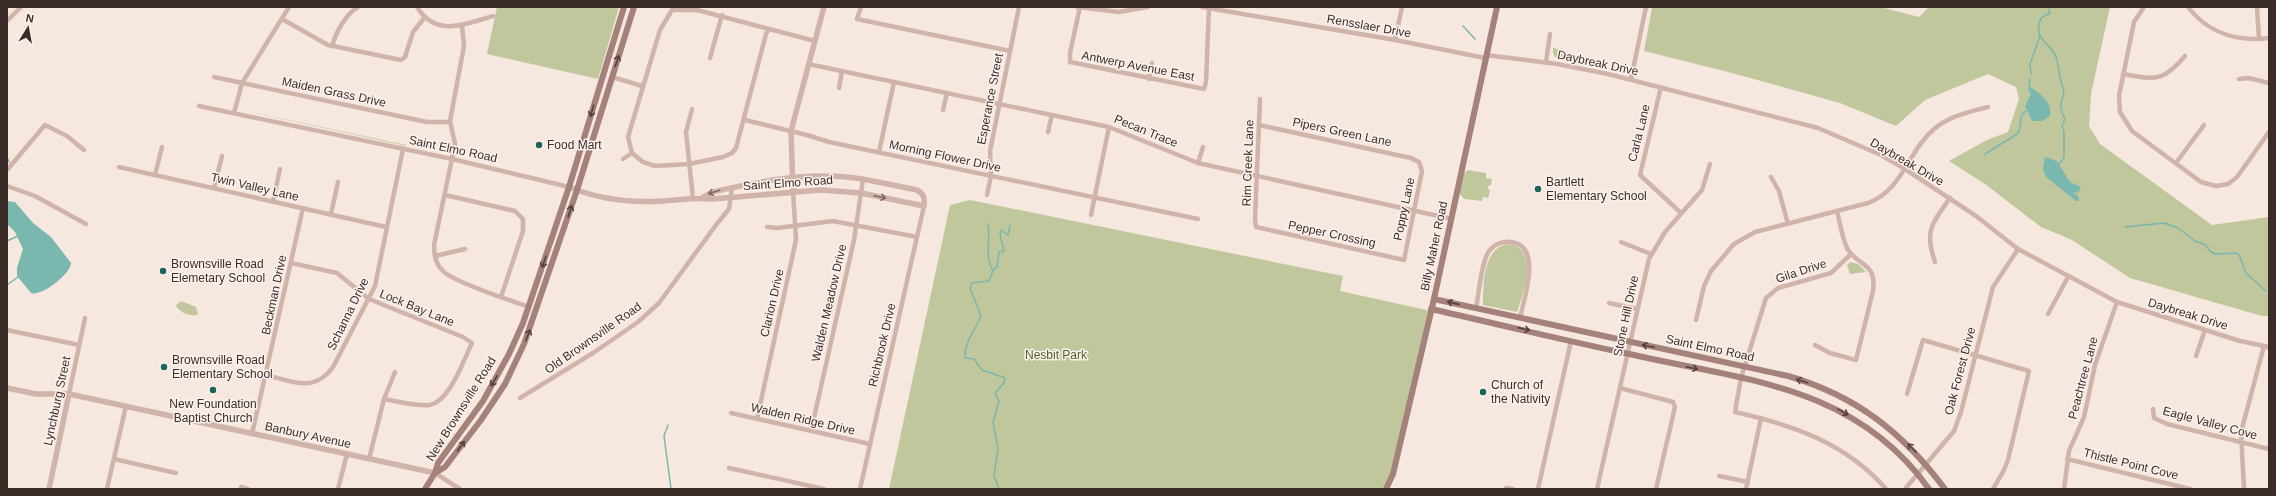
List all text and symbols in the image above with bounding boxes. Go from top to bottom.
north arrow [8,8,48,48]
text: N [25,12,35,25]
street label: Rensslaer Drive [1326,12,1413,40]
street label: Antwerp Avenue East [1080,48,1196,84]
street label: Daybreak Drive [1556,48,1640,79]
street label: Esperance Street [974,52,1006,146]
one-way arrow [614,54,621,67]
street label: Maiden Grass Drive [281,74,388,110]
street label: Carla Lane [1625,103,1653,163]
one-way arrow [588,105,595,118]
street label: Pecan Trace [1112,112,1180,150]
street label: Pipers Green Lane [1291,115,1393,149]
street label: Rim Creek Lane [1239,119,1257,207]
street label: Saint Elmo Road [408,133,498,165]
street label: Daybreak Drive [1868,135,1947,189]
street label: Morning Flower Drive [888,137,1003,175]
place label: Food Mart [547,138,602,152]
marker: Food Mart [534,140,544,150]
street label: Twin Valley Lane [210,170,301,204]
street label: Saint Elmo Road [743,173,833,193]
place label: Bartlett Elementary School [1546,175,1647,203]
street label: Poppy Lane [1390,176,1418,242]
marker: Bartlett Elementary School [1533,184,1543,194]
one-way arrow [708,189,721,196]
one-way arrow [873,193,886,201]
street label: Billy Maher Road [1418,200,1450,292]
one-way arrow [567,205,574,218]
street label: Pepper Crossing [1287,218,1377,250]
street label: Walden Meadow Drive [809,243,849,363]
street label: Beckman Drive [259,253,289,336]
one-way arrow [540,255,547,268]
street label: Gila Drive [1774,256,1829,286]
place label: Brownsville Road Elemetary School [171,257,265,285]
marker: Brownsville Road Elemetary School [158,266,168,276]
street label: Clarion Drive [757,267,787,338]
street label: Stone Hill Drive [1611,274,1642,358]
street label: Schanna Drive [324,275,372,352]
street label: Lock Bay Lane [378,287,457,329]
street label: Daybreak Drive [2146,295,2230,333]
street label: Old Brownsville Road [542,299,644,377]
one-way arrow [1447,299,1460,306]
street label: Richbrook Drive [866,302,898,388]
street label: Oak Forest Drive [1942,325,1979,417]
one-way arrow [1517,326,1530,334]
one-way arrow [525,329,533,341]
street label: Saint Elmo Road [1665,332,1755,364]
street label: Peachtree Lane [2065,335,2101,421]
one-way arrow [1642,341,1655,349]
park label: Nesbit Park [1025,348,1088,362]
place label: Brownsville Road Elementary School [172,353,273,381]
street label: Lynchburg Street [41,354,73,447]
street label: New Brownsville Road [423,354,499,464]
marker: Brownsville Road Elementary School [159,362,169,372]
one-way arrow [1685,364,1698,372]
one-way arrow [489,375,497,387]
one-way arrow [1796,377,1809,384]
place label: Church of the Nativity [1491,378,1550,406]
marker: New Foundation Baptist Church [208,385,218,395]
marker: Church of the Nativity [1478,387,1488,397]
place label: New Foundation Baptist Church [169,397,257,425]
street label: Walden Ridge Drive [750,400,857,438]
street label: Eagle Valley Cove [2161,404,2259,442]
one-way arrow [1837,409,1849,416]
street label: Banbury Avenue [264,419,353,451]
one-way arrow [457,440,466,451]
one-way arrow [1907,443,1917,453]
street label: Thistle Point Cove [2082,445,2180,483]

